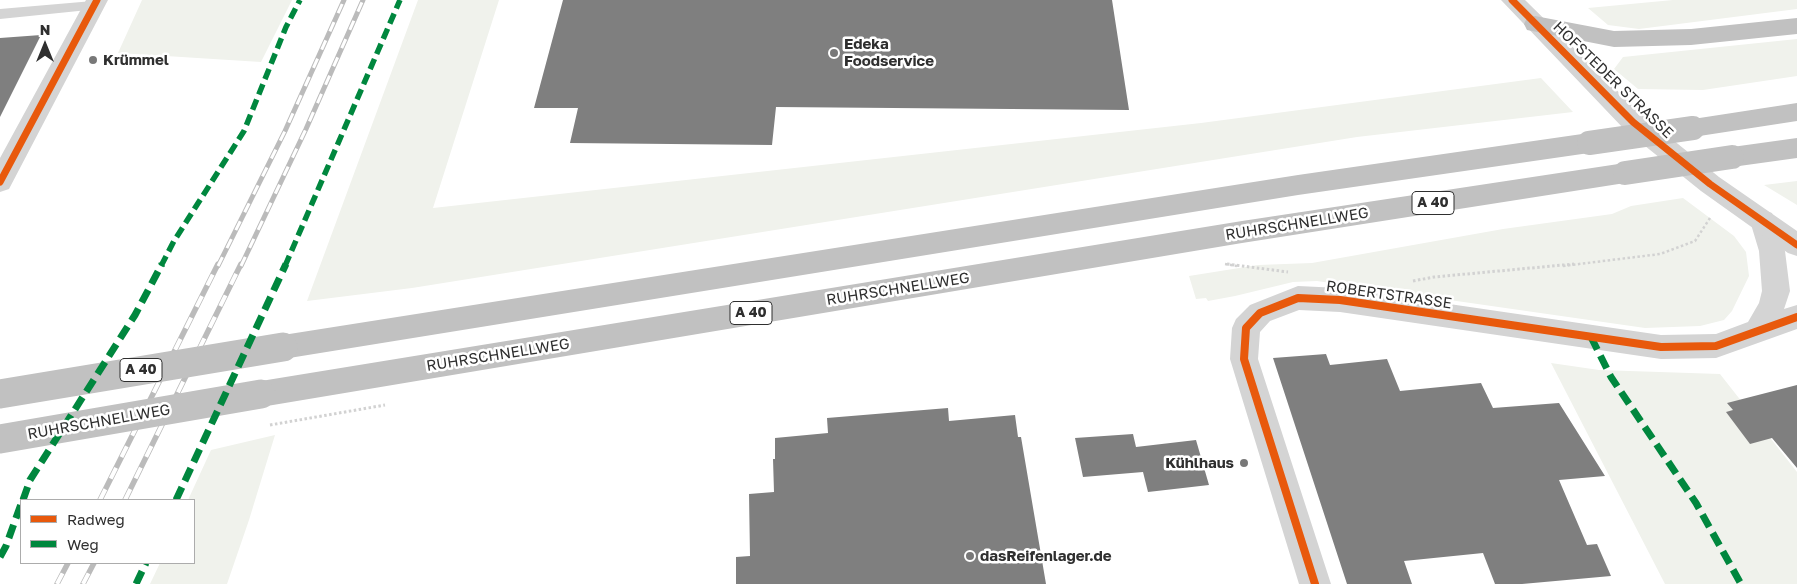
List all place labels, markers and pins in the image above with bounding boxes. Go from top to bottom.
place label: Edeka Foodservice [844,35,934,70]
marker: Edeka Foodservice [828,47,840,59]
place label: Krümmel [103,51,169,69]
marker: Krümmel [87,54,99,66]
place label: Kühlhaus [1165,454,1234,472]
marker: Kühlhaus [1238,457,1250,469]
place label: dasReifenlager.de [980,547,1112,565]
marker: dasReifenlager.de [964,550,976,562]

